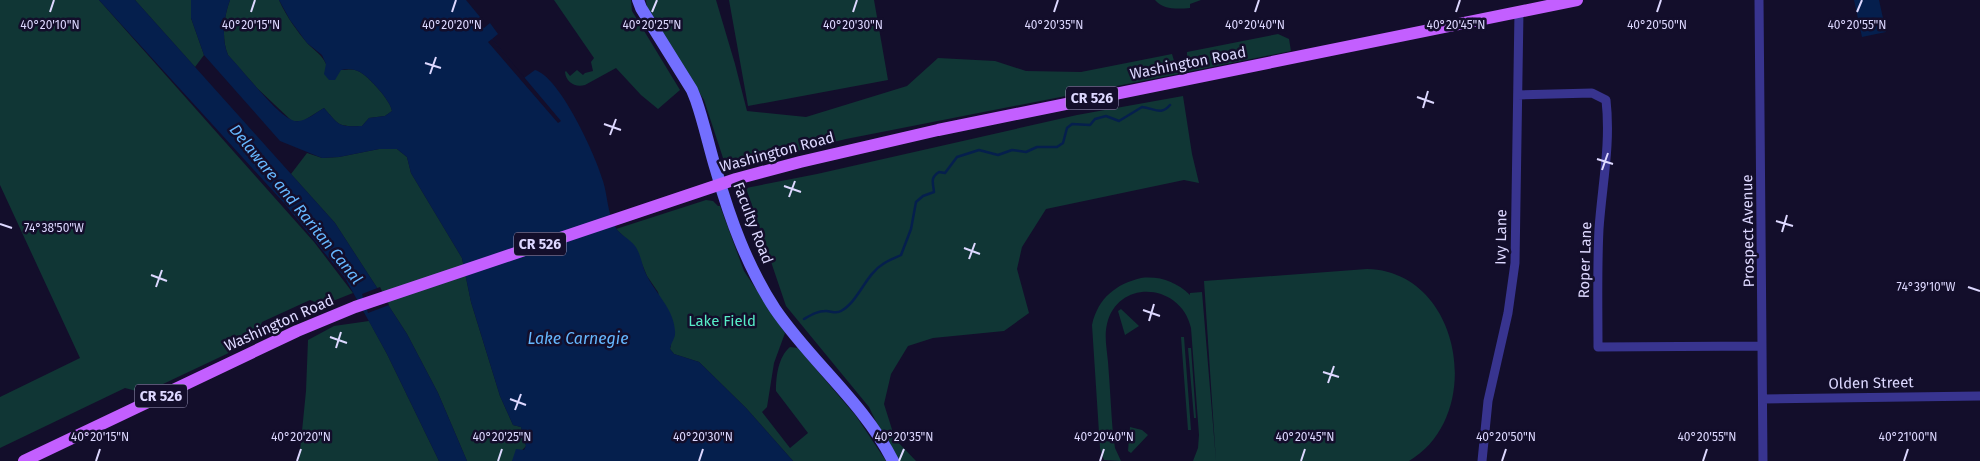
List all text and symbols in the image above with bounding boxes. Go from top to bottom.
text: 40°20'10"N [20,18,80,32]
text: 40°20'15"N [222,18,280,32]
text: 40°20'20"N [422,18,482,32]
text: 40°20'25"N [622,18,682,32]
text: 40°20'30"N [823,18,883,32]
text: 40°20'35"N [1024,18,1084,32]
text: 40°20'40"N [1225,18,1285,32]
text: 40°20'45"N [1427,18,1485,32]
text: 40°20'50"N [1627,18,1687,32]
text: 40°20'55"N [1827,18,1887,32]
street label: Washington Road [1128,43,1248,83]
road number: CR 526 [1066,86,1118,110]
water label: Delaware and Raritan Canal [226,120,366,288]
street label: Washington Road [718,128,836,176]
street label: Prospect Avenue [1738,174,1758,288]
street label: Faculty Road [729,180,777,266]
street label: Ivy Lane [1492,209,1510,265]
text: 74°38'50"W [24,221,84,235]
street label: Roper Lane [1575,221,1595,299]
road number: CR 526 [514,232,566,255]
text: 74°39'10"W [1897,280,1955,294]
street label: Washington Road [221,291,337,355]
park label: Lake Field [688,312,756,330]
water label: Lake Carnegie [528,329,628,348]
street label: Olden Street [1828,373,1914,393]
road number: CR 526 [135,384,187,408]
text: 40°20'15"N [71,430,129,444]
text: 40°20'20"N [271,430,331,444]
text: 40°20'25"N [472,430,532,444]
text: 40°20'30"N [673,430,733,444]
text: 40°20'35"N [874,430,934,444]
text: 40°20'40"N [1074,430,1134,444]
text: 40°20'45"N [1276,430,1334,444]
text: 40°20'50"N [1476,430,1536,444]
text: 40°20'55"N [1677,430,1737,444]
text: 40°21'00"N [1879,430,1937,444]

